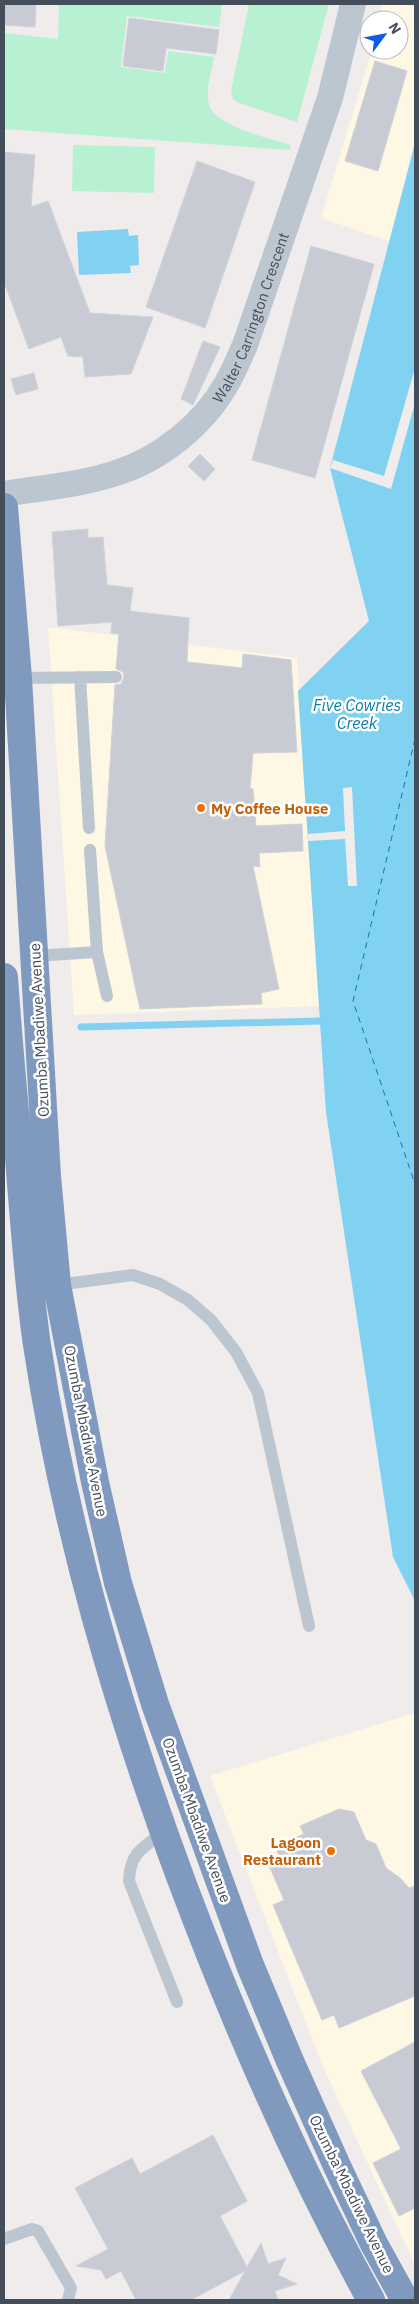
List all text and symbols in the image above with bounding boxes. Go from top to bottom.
north arrow [359,10,409,60]
text: N [385,19,405,37]
street label: Walter Carrington Crescent [208,230,293,406]
water label: Five Cowries Creek [313,695,401,733]
place label: My Coffee House [211,799,328,818]
marker: My Coffee House [195,802,207,814]
street label: Ozumba Mbadiwe Avenue [25,943,53,1117]
street label: Ozumba Mbadiwe Avenue [60,1344,112,1518]
street label: Ozumba Mbadiwe Avenue [158,1735,236,1905]
place label: Lagoon Restaurant [243,1833,321,1869]
marker: Lagoon Restaurant [325,1845,337,1857]
street label: Ozumba Mbadiwe Avenue [305,2112,399,2276]

